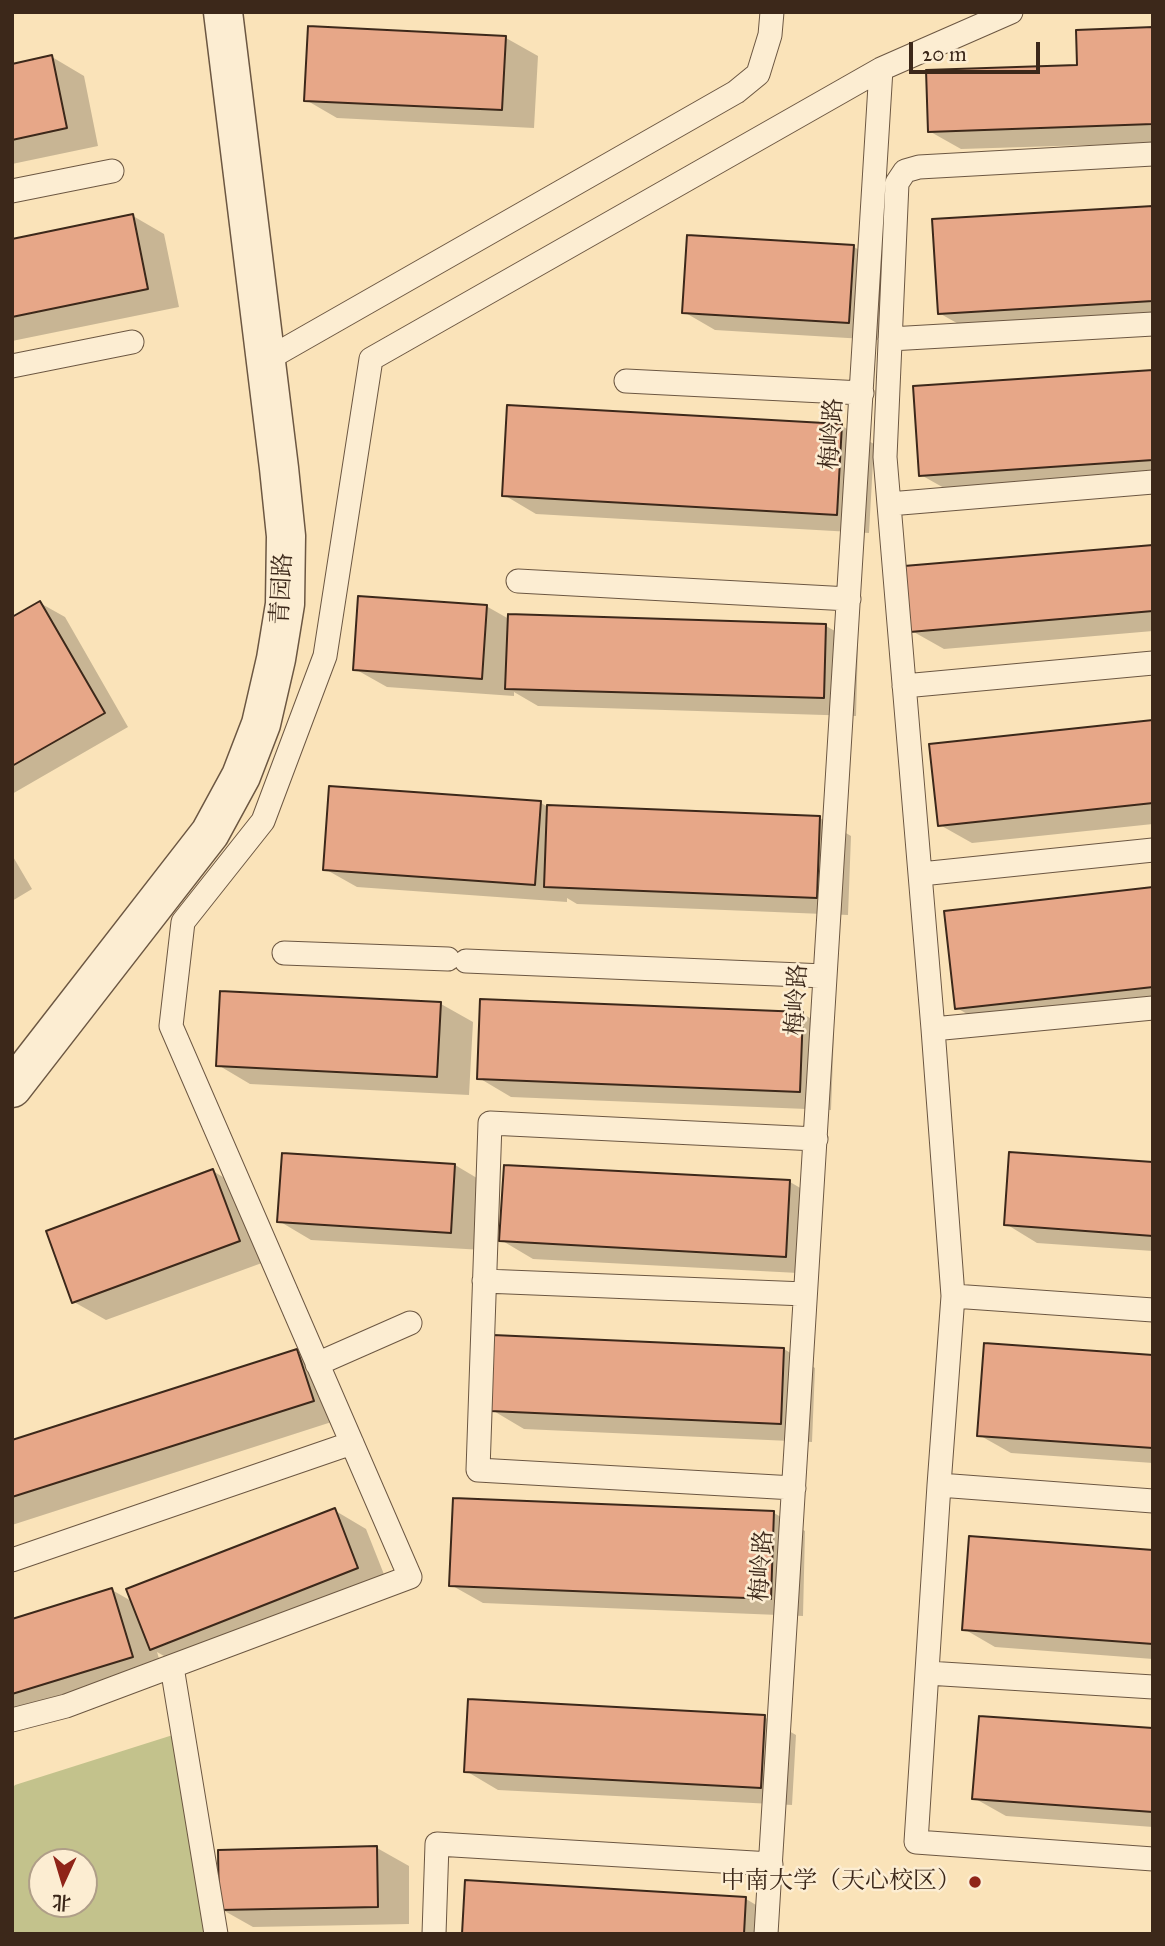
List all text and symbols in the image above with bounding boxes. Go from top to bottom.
scale bar [913,28,1044,72]
text: 20 m [922,41,967,67]
street label: 梅岭路 [816,397,850,471]
street label: 青园路 [267,552,299,626]
street label: 梅岭路 [782,963,814,1037]
street label: 梅岭路 [746,1529,780,1603]
north arrow [28,1848,98,1918]
place label: 中南大学（天心校区） [721,1868,961,1896]
marker: 中南大学（天心校区） [967,1874,983,1890]
text: 北 [51,1890,72,1915]

